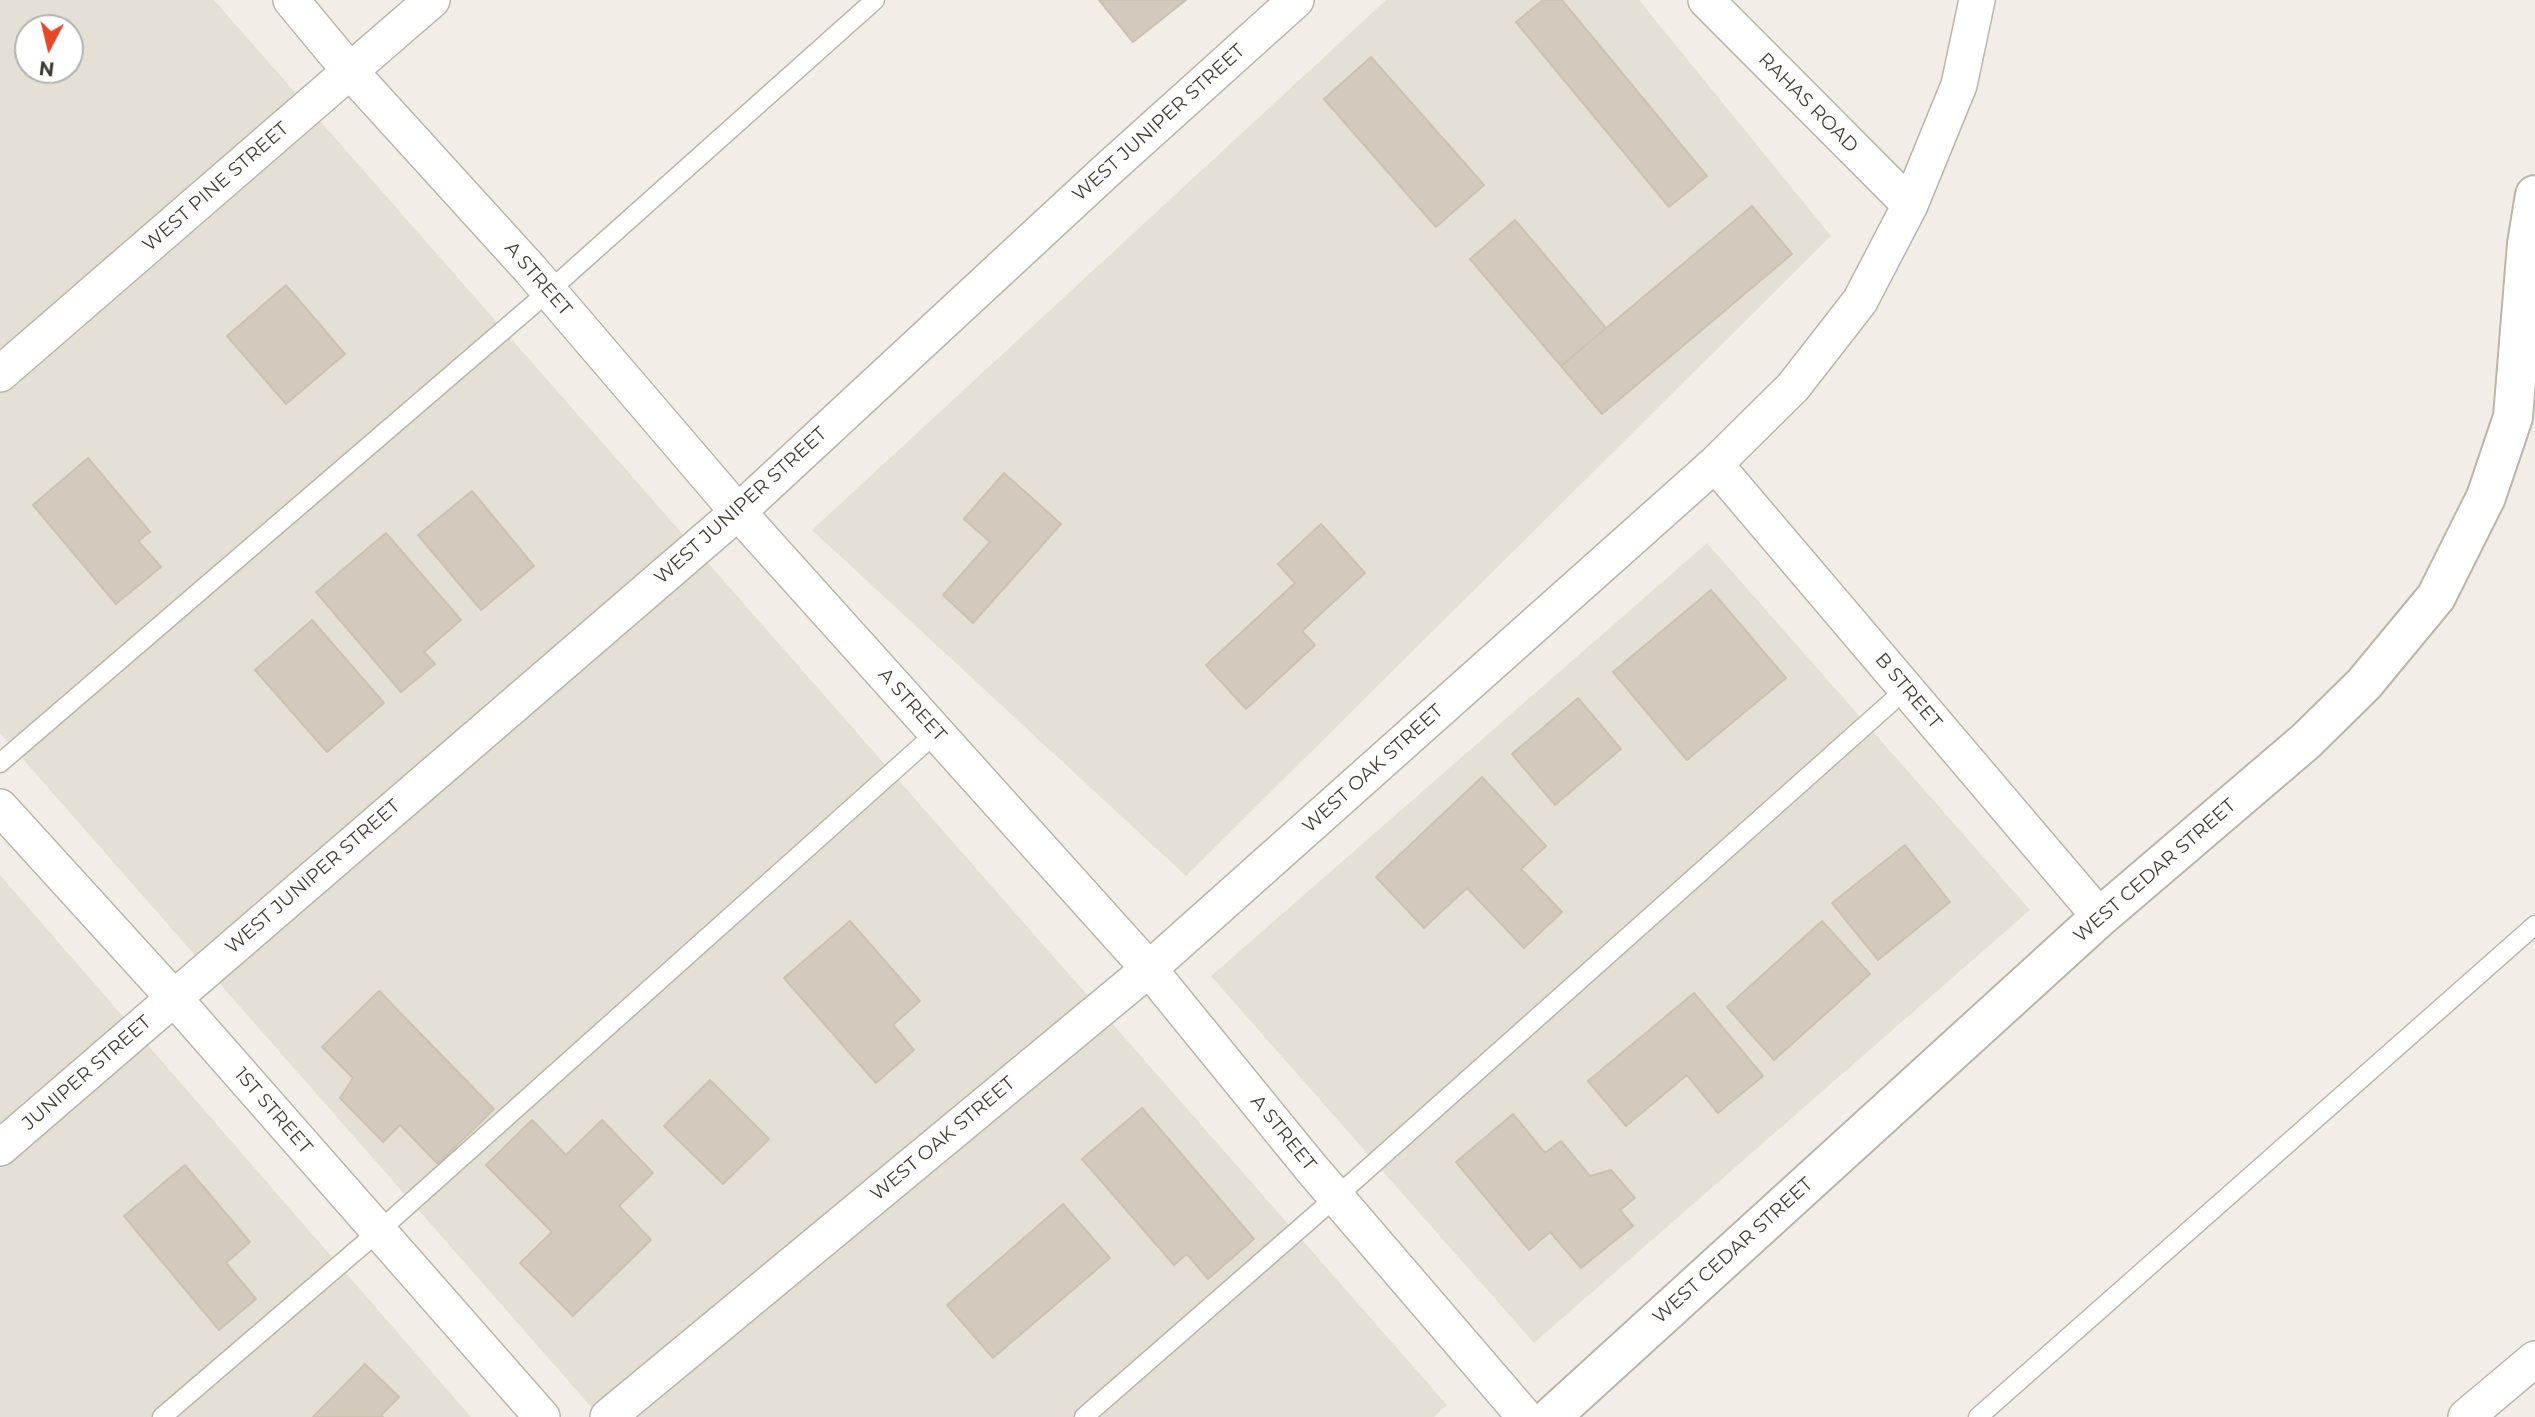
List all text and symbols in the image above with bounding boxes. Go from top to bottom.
north arrow [14,14,84,84]
street label: WEST JUNIPER STREET [1068,40,1250,206]
street label: RAHAS ROAD [1753,48,1863,158]
text: N [38,56,56,81]
street label: WEST PINE STREET [138,117,294,257]
street label: A STREET [500,237,576,321]
street label: WEST JUNIPER STREET [650,423,832,589]
street label: B STREET [1870,649,1946,733]
street label: A STREET [873,664,951,746]
street label: WEST OAK STREET [1298,700,1448,838]
street label: WEST CEDAR STREET [2069,794,2241,948]
street label: WEST JUNIPER STREET [221,795,405,959]
street label: JUNIPER STREET [18,1011,156,1135]
street label: 1ST STREET [229,1063,317,1159]
street label: WEST OAK STREET [866,1072,1020,1206]
street label: A STREET [1245,1090,1321,1176]
street label: WEST CEDAR STREET [1648,1173,1818,1329]

